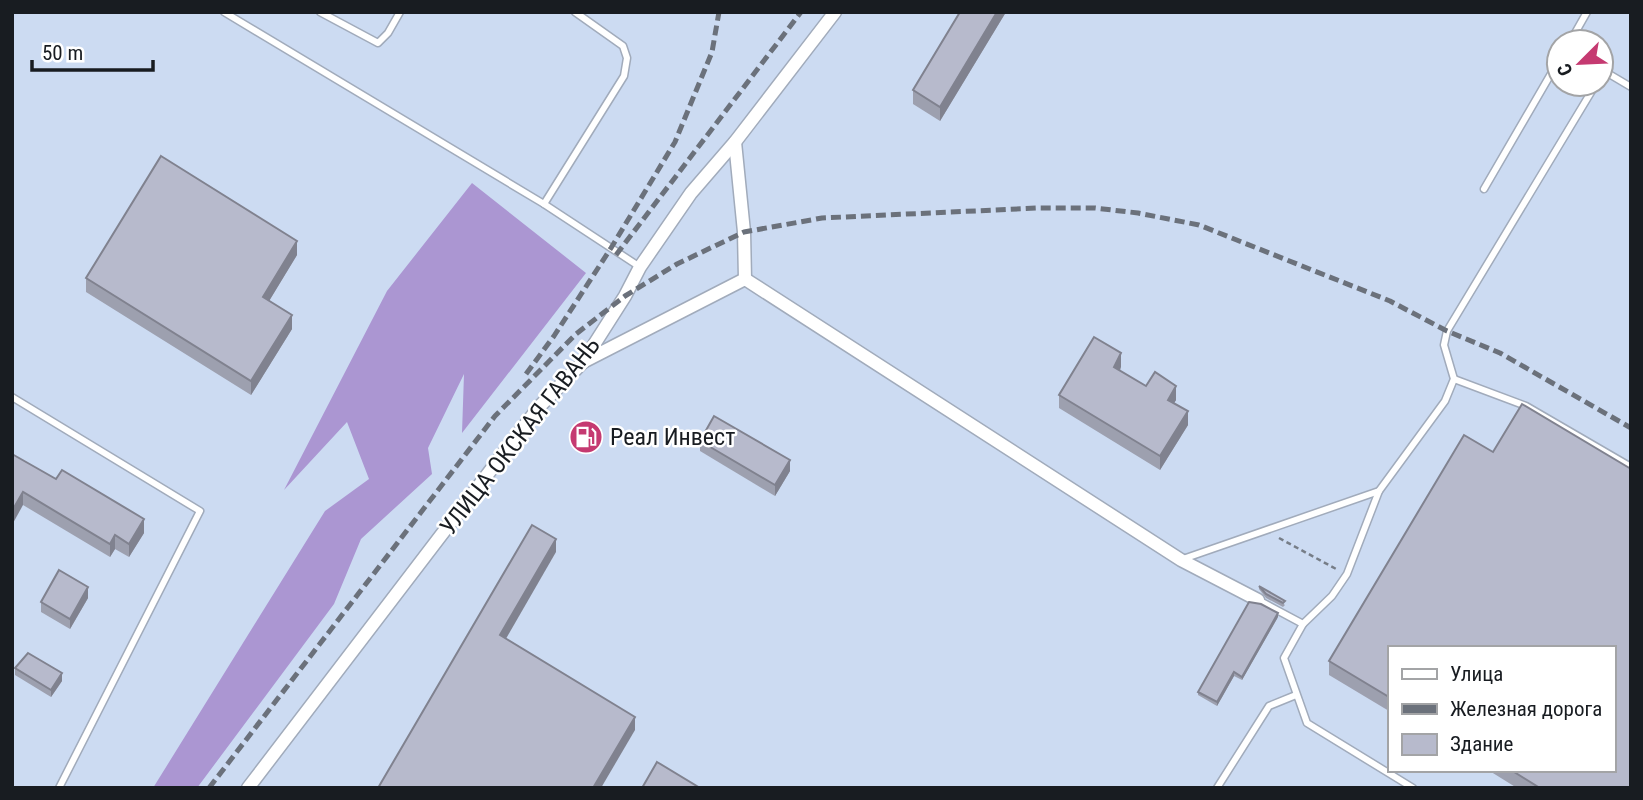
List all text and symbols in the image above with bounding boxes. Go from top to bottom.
scale bar [32,28,152,72]
north arrow [1545,28,1615,98]
text: 50 m [42,41,83,65]
text: С [1552,60,1578,79]
street label: УЛИЦА ОКСКАЯ ГАВАНЬ [434,332,606,540]
fuel station icon: Реал Инвест [567,418,605,456]
place label: Реал Инвест [610,423,735,451]
legend [1388,646,1615,772]
text: Улица [1450,662,1503,686]
text: Железная дорога [1450,697,1602,721]
text: Здание [1450,732,1514,756]

